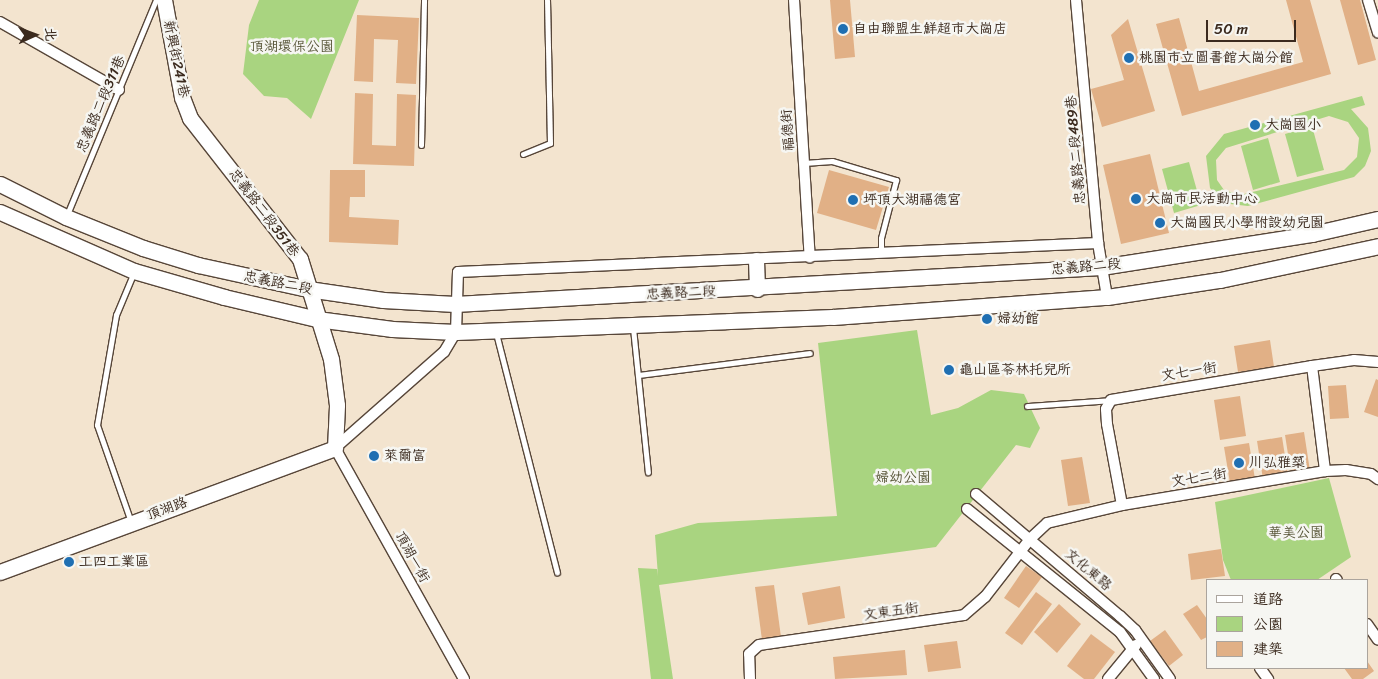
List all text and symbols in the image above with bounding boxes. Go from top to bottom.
north arrow [10,10,60,60]
scale bar [1208,10,1298,42]
text: 50 m [1214,16,1248,42]
street label: 新興街241巷 [160,19,192,99]
place label: 自由聯盟生鮮超市大崗店 [853,21,1007,37]
marker: 自由聯盟生鮮超市大崗店 [837,23,849,35]
text: 北 [38,27,63,42]
park label: 頂湖環保公園 [250,39,334,55]
place label: 桃園市立圖書館大崗分館 [1139,50,1293,66]
marker: 桃園市立圖書館大崗分館 [1123,52,1135,64]
street label: 忠義路二段311巷 [73,53,129,155]
street label: 忠義路二段489巷 [1063,95,1089,205]
street label: 福德街 [778,108,798,152]
place label: 大崗國小 [1265,117,1321,133]
marker: 大崗國小 [1249,119,1261,131]
street label: 忠義路二段351巷 [225,166,303,260]
place label: 大崗市民活動中心 [1146,191,1258,207]
place label: 坪頂大湖福德宮 [863,192,961,208]
marker: 大崗市民活動中心 [1130,193,1142,205]
marker: 坪頂大湖福德宮 [847,194,859,206]
place label: 大崗國民小學附設幼兒園 [1170,215,1324,231]
marker: 大崗國民小學附設幼兒園 [1154,217,1166,229]
street label: 忠義路二段 [1050,256,1122,278]
street label: 忠義路二段 [242,268,314,298]
street label: 忠義路二段 [646,283,716,303]
place label: 婦幼館 [997,311,1039,327]
marker: 婦幼館 [981,313,993,325]
street label: 文七一街 [1160,359,1218,385]
place label: 龜山區苓林托兒所 [959,362,1071,378]
marker: 龜山區苓林托兒所 [943,364,955,376]
place label: 萊爾富 [384,448,426,464]
marker: 萊爾富 [368,450,380,462]
place label: 川弘雅築 [1249,455,1305,471]
marker: 川弘雅築 [1233,457,1245,469]
street label: 文七二街 [1170,465,1228,491]
park label: 婦幼公園 [875,470,931,486]
street label: 頂湖路 [144,494,190,524]
park label: 華美公園 [1268,525,1324,541]
street label: 頂湖一街 [391,528,433,586]
street label: 文化東路 [1061,546,1115,594]
place label: 工四工業區 [79,554,149,570]
marker: 工四工業區 [63,556,75,568]
legend [1206,579,1368,669]
text: 道路 [1253,586,1283,612]
street label: 文東五街 [862,600,920,624]
text: 公園 [1253,611,1283,637]
text: 建築 [1253,636,1283,662]

